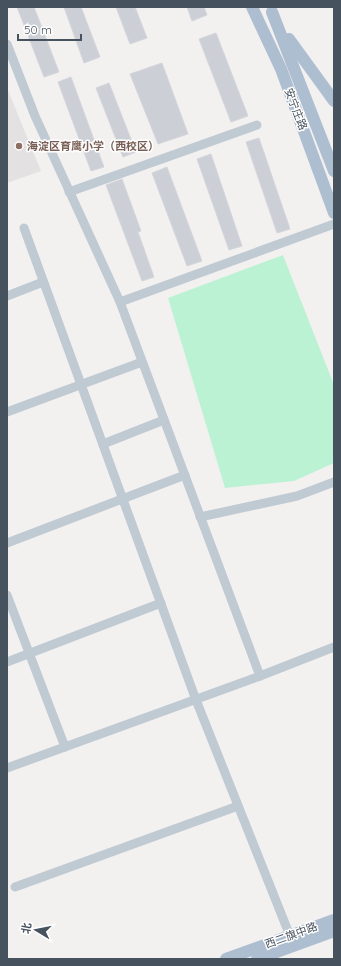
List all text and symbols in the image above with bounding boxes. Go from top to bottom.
scale bar [18,16,81,42]
text: 50 m [24,22,52,37]
street label: 安宁庄路 [282,86,310,132]
place label: 海淀区育鹰小学（西校区） [27,139,159,153]
marker: 海淀区育鹰小学（西校区） [14,141,24,151]
north arrow [16,910,56,950]
street label: 西二旗中路 [263,919,319,951]
text: 北 [18,922,34,935]

